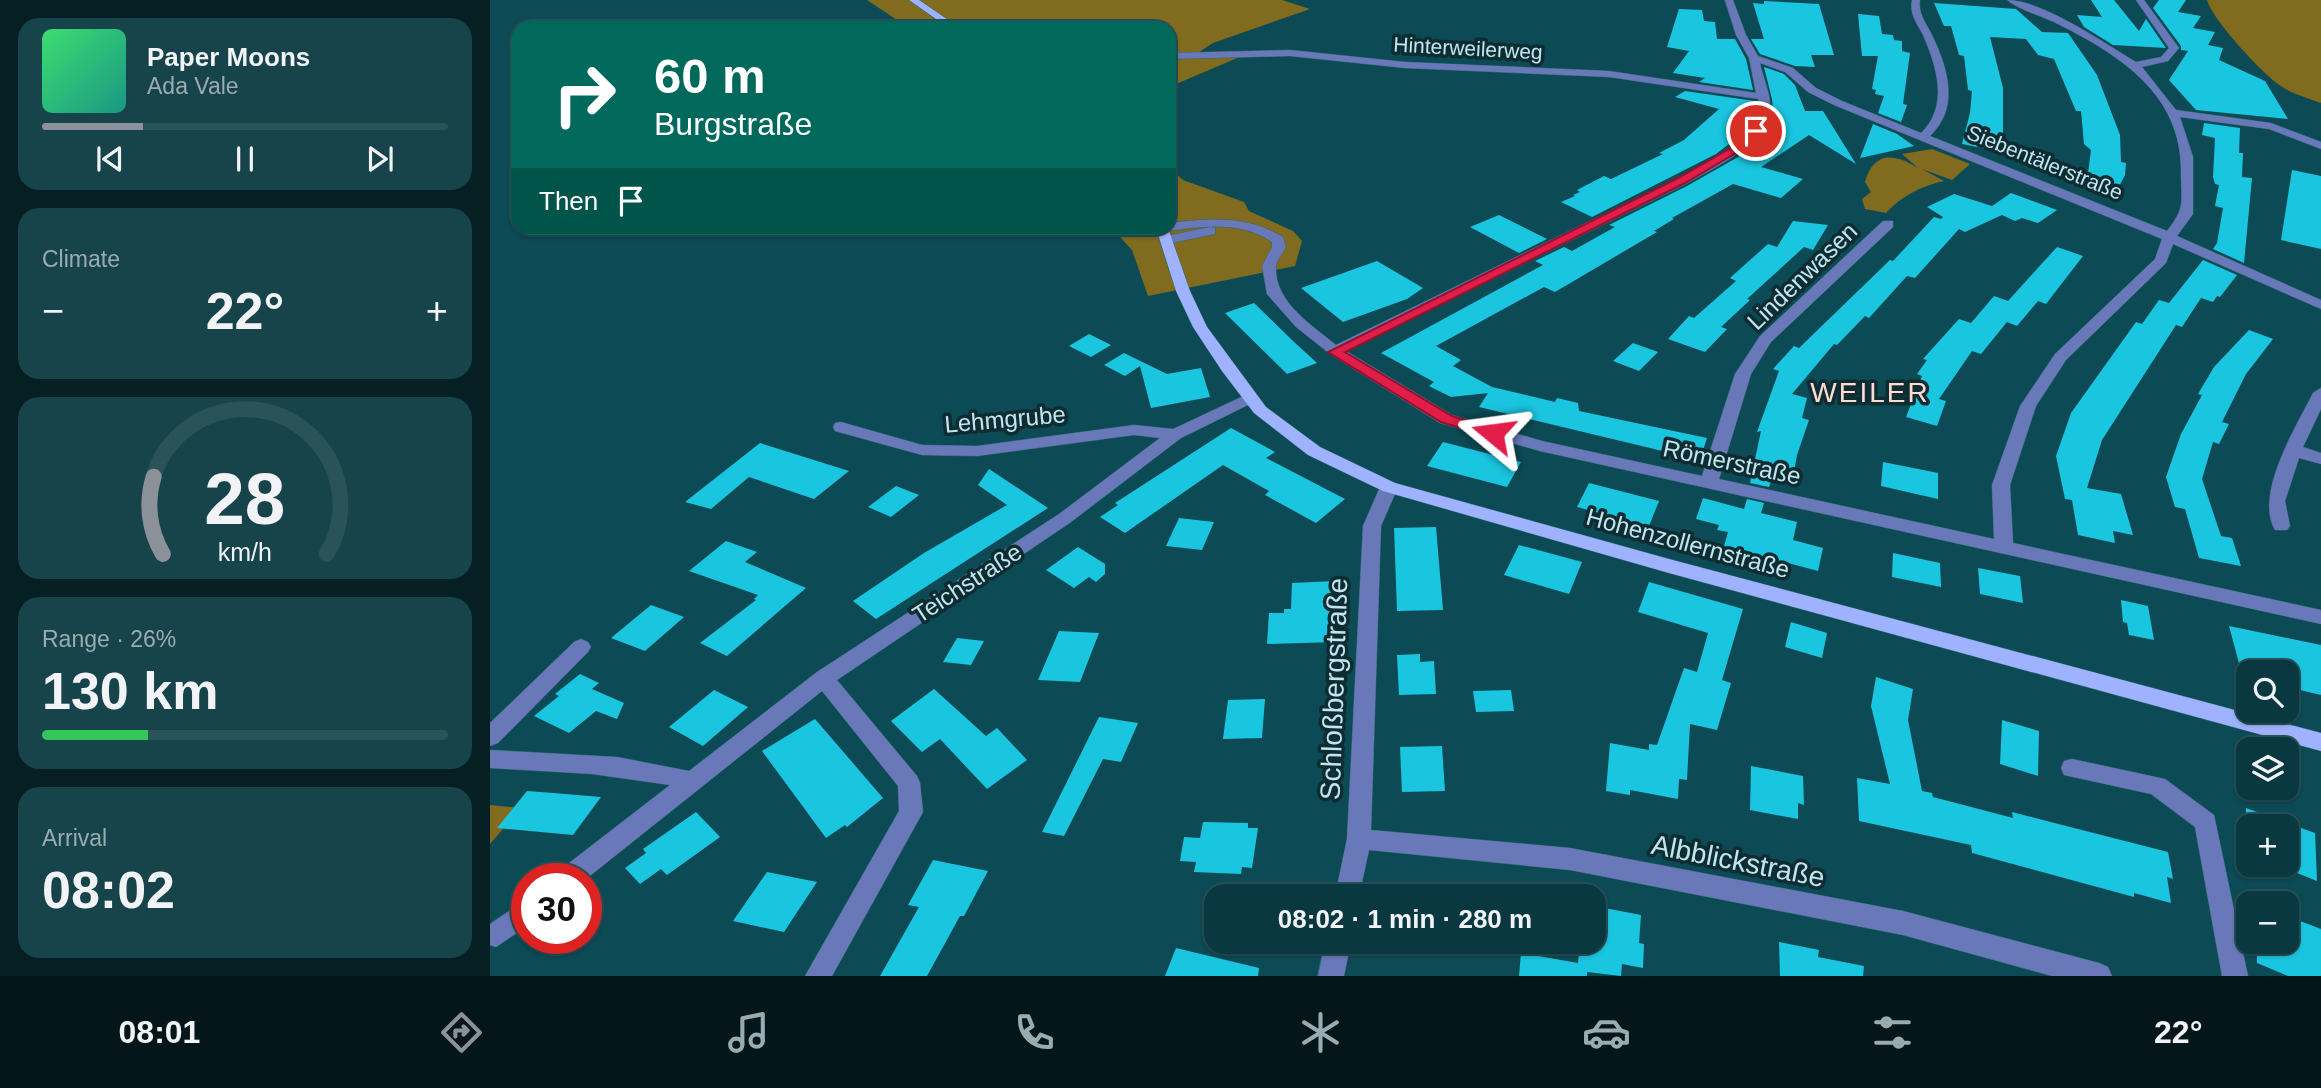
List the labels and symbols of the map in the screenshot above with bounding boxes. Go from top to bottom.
street label: Hinterweilerweg [1393,33,1543,63]
pin [1726,101,1786,161]
street label: Siebentälerstraße [1964,120,2126,204]
street label: Lindenwasen [1742,217,1862,335]
district label: WEILER [1810,377,1930,408]
position arrow [1456,396,1530,470]
street label: Lehmgrube [943,400,1067,438]
street label: Römerstraße [1661,434,1803,490]
street label: Hohenzollernstraße [1583,503,1793,583]
street label: Teichstraße [908,538,1026,628]
street label: Schloßbergstraße [1315,577,1353,801]
street label: Albblickstraße [1649,829,1827,893]
speed limit sign: 30 [511,863,602,954]

